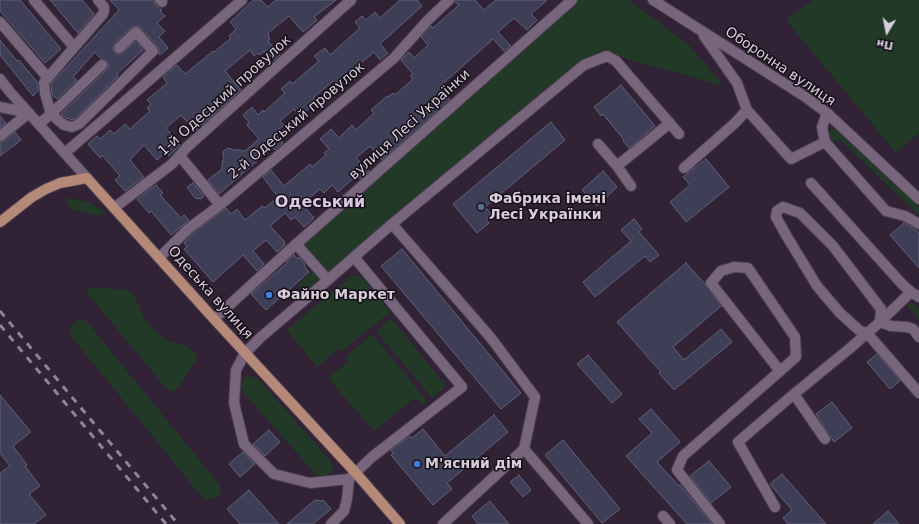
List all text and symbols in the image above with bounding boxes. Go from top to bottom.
north arrow [867,12,907,52]
street label: Оборонна вулиця [722,24,838,110]
street label: 1-й Одеський провулок [155,32,295,160]
text: Пн [875,36,894,52]
street label: 2-й Одеський провулок [225,59,369,183]
street label: вулиця Лесі Українки [346,66,474,184]
place label: Фабрика імені Лесі Українки [489,191,606,224]
district label: Одеський [275,193,365,213]
marker: Фабрика імені Лесі Українки [476,202,486,212]
street label: Одеська вулиця [164,243,256,343]
place label: Файно Маркет [277,287,395,303]
marker: Файно Маркет [264,290,274,300]
place label: М'ясний дім [425,456,522,472]
marker: М'ясний дім [412,459,422,469]

